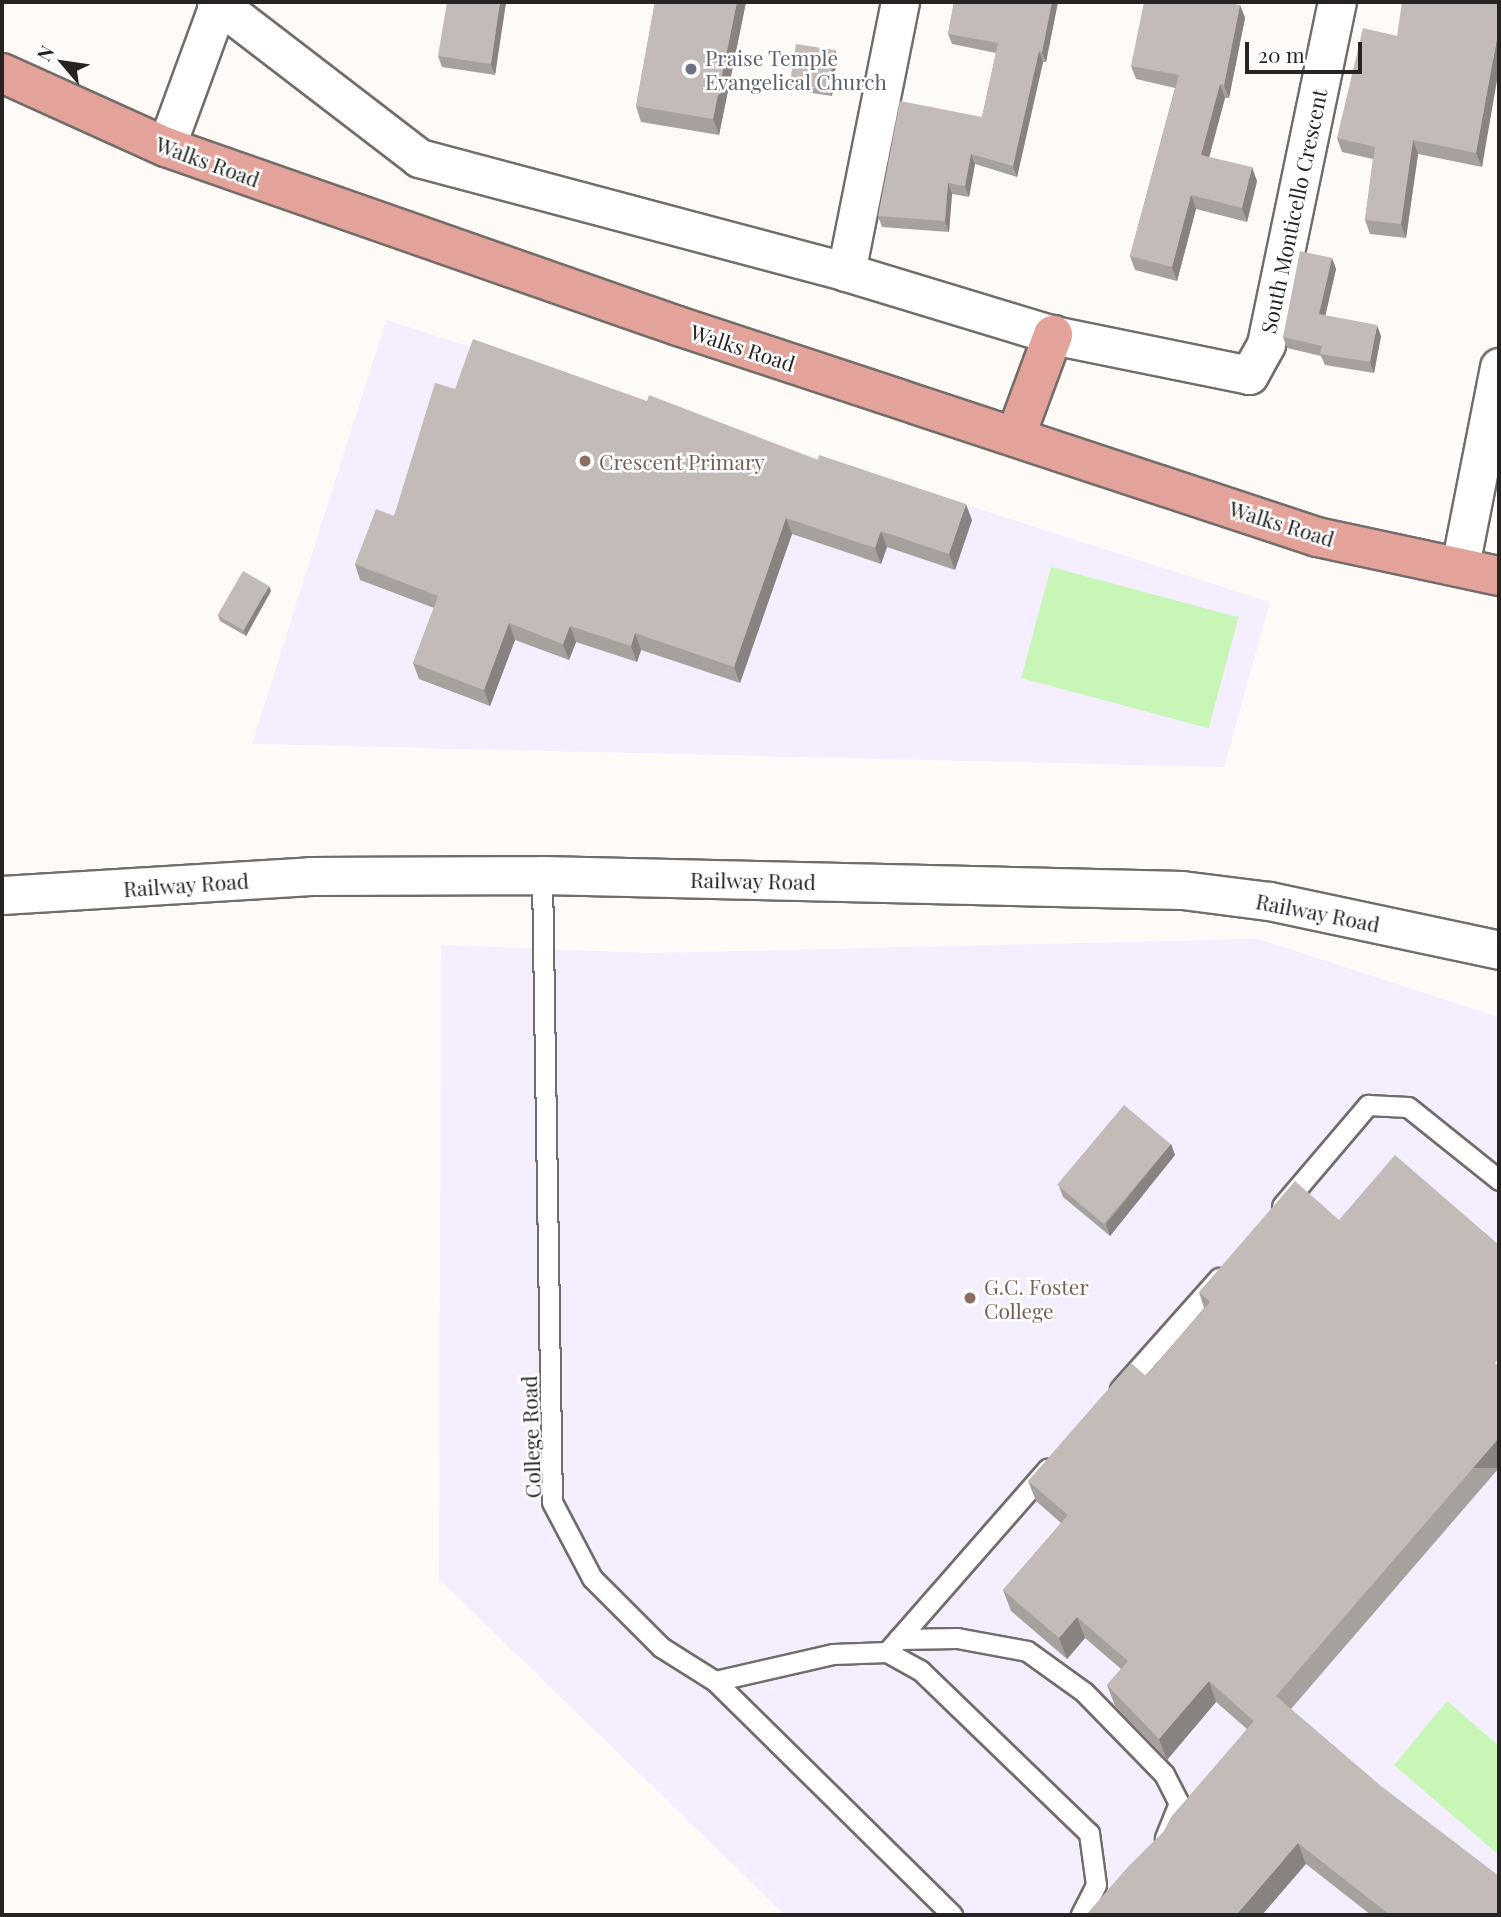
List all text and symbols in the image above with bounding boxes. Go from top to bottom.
north arrow [28,28,98,98]
scale bar [1249,28,1366,72]
text: 20 m [1258,40,1305,68]
text: N [30,41,59,65]
place label: Praise Temple Evangelical Church [705,44,887,94]
marker: Praise Temple Evangelical Church [683,61,699,77]
street label: South Monticello Crescent [1255,87,1331,335]
street label: Walks Road [153,131,263,191]
street label: Walks Road [688,318,798,376]
place label: Crescent Primary [599,448,765,474]
marker: Crescent Primary [577,453,593,469]
street label: Walks Road [1227,495,1337,551]
street label: Railway Road [690,866,816,894]
street label: Railway Road [122,867,250,901]
street label: Railway Road [1254,888,1382,936]
place label: G.C. Foster College [984,1273,1089,1323]
marker: G.C. Foster College [962,1290,978,1306]
street label: College Road [515,1375,545,1499]

